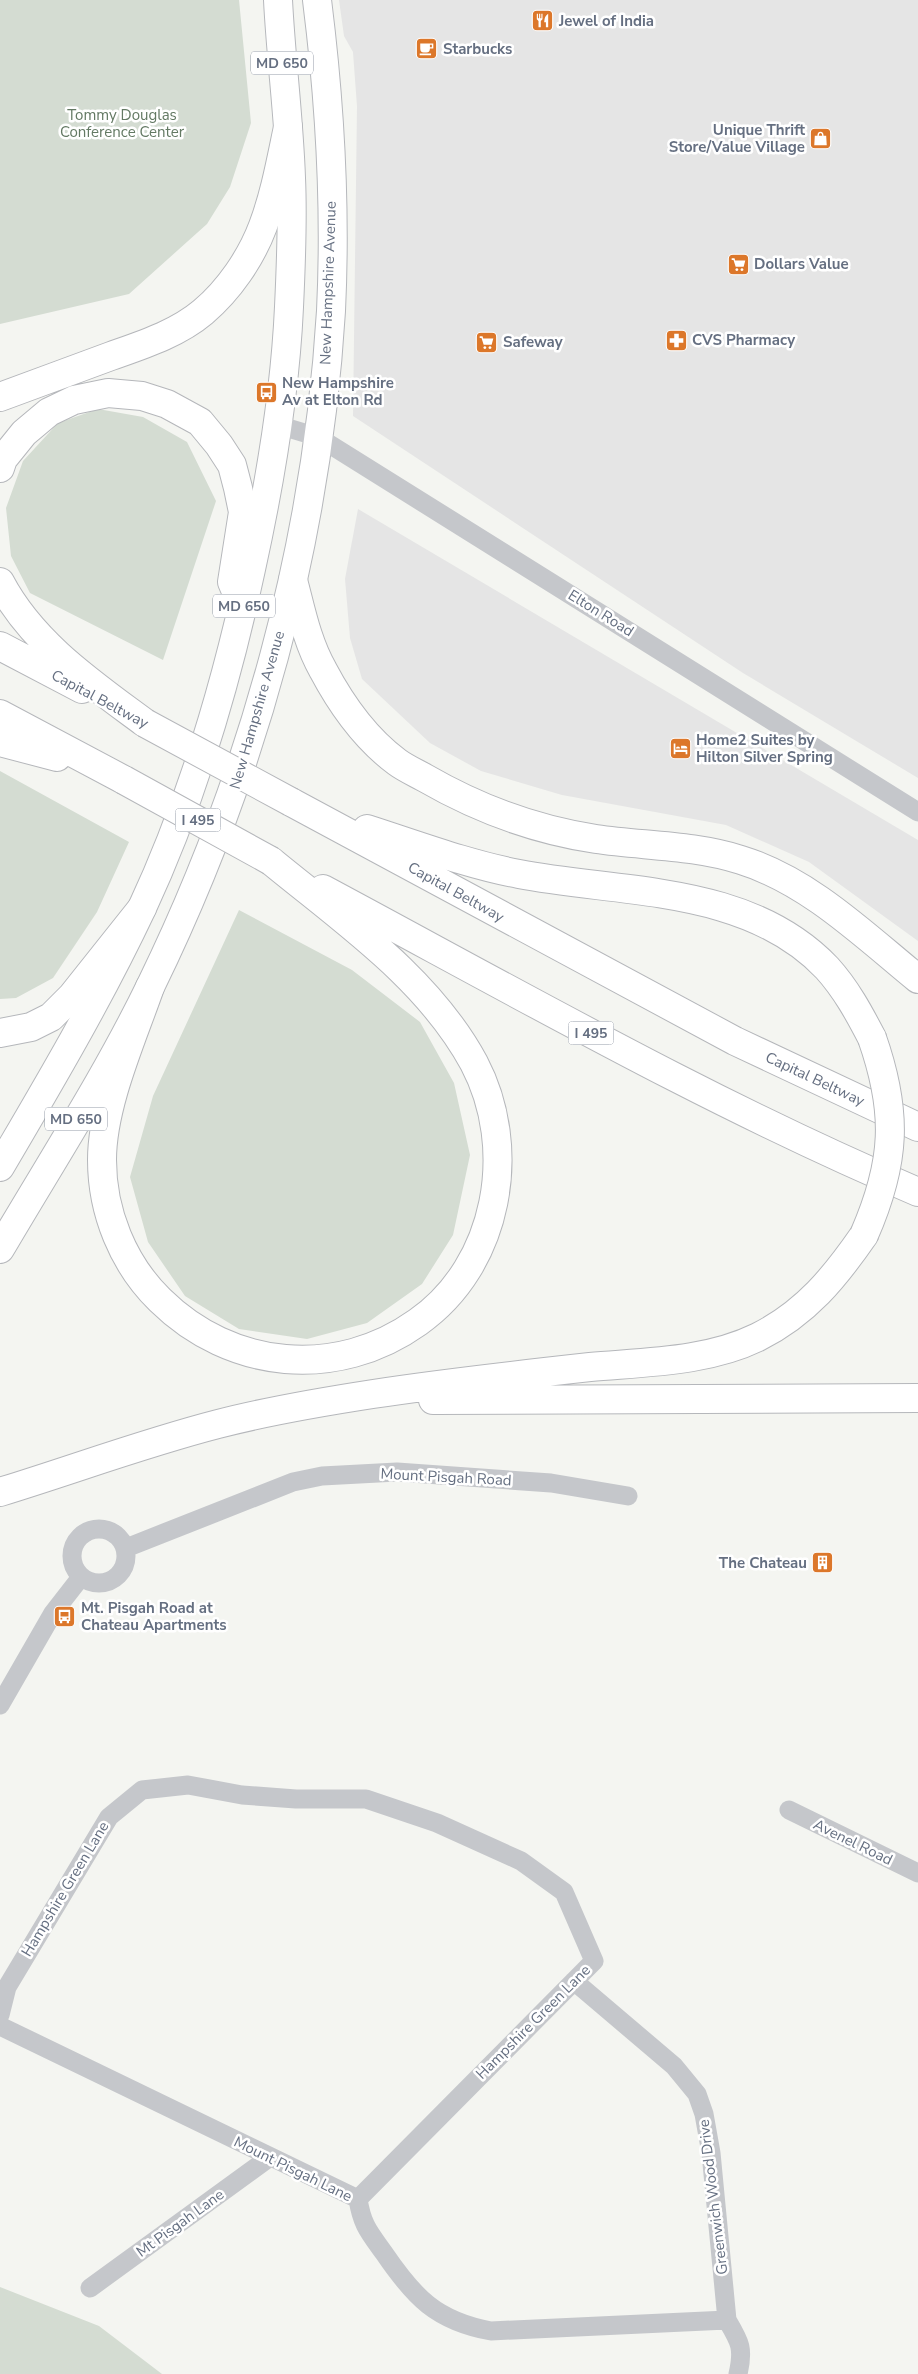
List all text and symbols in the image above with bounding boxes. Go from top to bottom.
restaurant icon: Jewel of India [531,9,555,33]
place label: Jewel of India [558,11,654,31]
cafe icon: Starbucks [415,37,439,61]
place label: Starbucks [443,39,512,59]
road number: MD 650 [251,52,313,74]
park label: Tommy Douglas Conference Center [60,105,185,142]
place label: Unique Thrift Store/Value Village [669,120,805,157]
shop icon: Unique Thrift Store/Value Village [809,127,833,151]
street label: New Hampshire Avenue [315,201,341,365]
supermarket icon: Dollars Value [726,252,750,276]
place label: Dollars Value [754,254,849,274]
pharmacy icon: CVS Pharmacy [664,328,688,352]
supermarket icon: Safeway [475,330,499,354]
place label: CVS Pharmacy [692,330,795,350]
place label: Safeway [503,332,563,352]
place label: New Hampshire Av at Elton Rd [282,373,394,410]
bus stop icon: New Hampshire Av at Elton Rd [254,380,278,404]
street label: Elton Road [564,585,638,641]
road number: MD 650 [213,594,275,618]
street label: New Hampshire Avenue [225,629,289,791]
street label: Capital Beltway [48,665,152,733]
place label: Home2 Suites by Hilton Silver Spring [696,730,833,767]
hotel icon: Home2 Suites by Hilton Silver Spring [668,737,692,761]
road number: I 495 [176,808,220,832]
street label: Capital Beltway [404,857,508,927]
road number: I 495 [568,1021,614,1044]
street label: Capital Beltway [762,1047,868,1111]
road number: MD 650 [45,1108,107,1130]
street label: Mount Pisgah Road [380,1464,512,1490]
building icon: The Chateau [811,1551,835,1575]
place label: The Chateau [719,1553,807,1573]
place label: Mt. Pisgah Road at Chateau Apartments [81,1598,227,1635]
bus stop icon: Mt. Pisgah Road at Chateau Apartments [53,1605,77,1629]
street label: Avenel Road [810,1814,896,1870]
street label: Hampshire Green Lane [17,1818,113,1960]
street label: Hampshire Green Lane [471,1960,595,2084]
street label: Greenwich Wood Drive [694,2118,732,2276]
street label: Mount Pisgah Lane [231,2132,355,2206]
street label: Mt Pisgah Lane [132,2184,228,2262]

